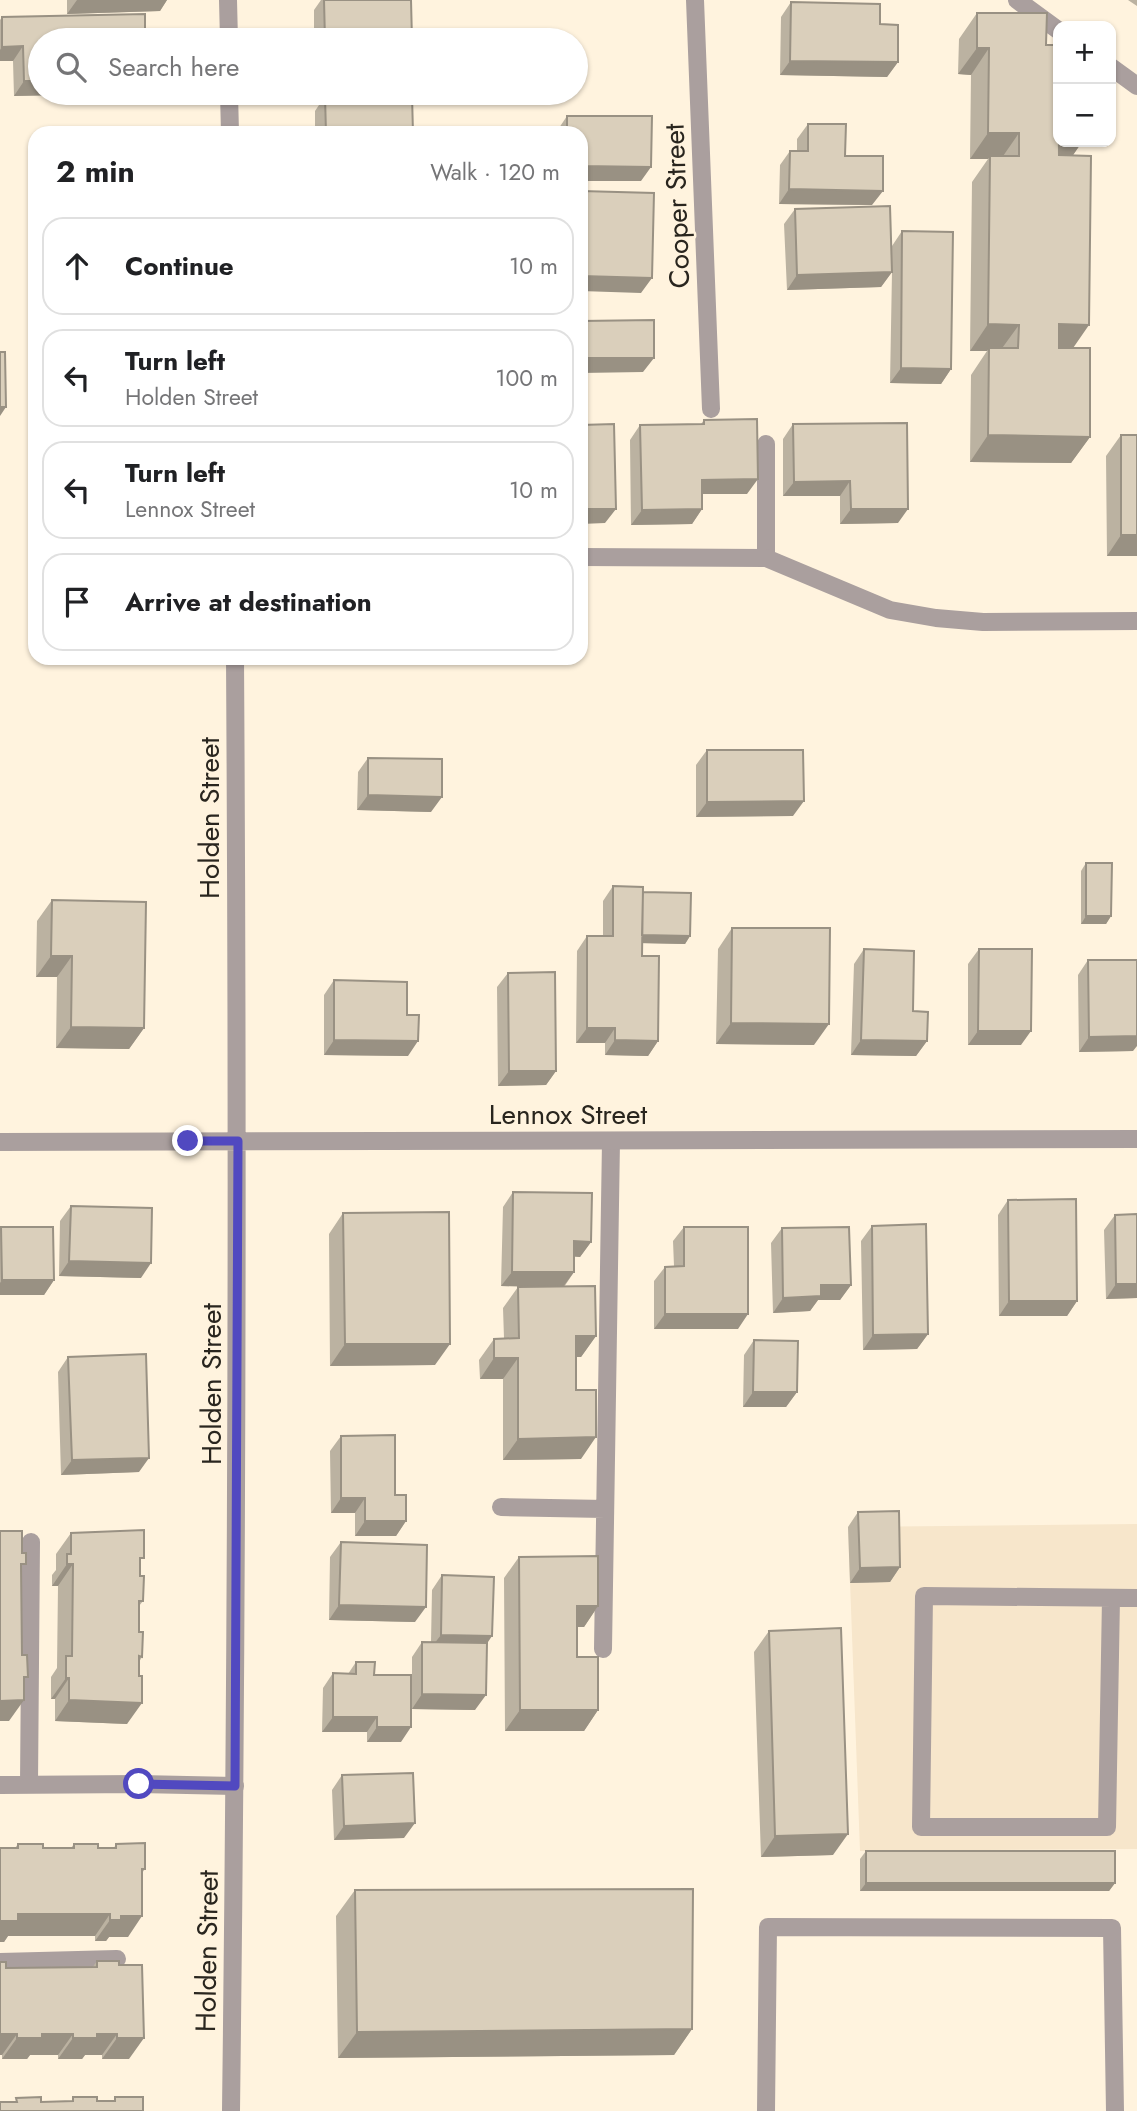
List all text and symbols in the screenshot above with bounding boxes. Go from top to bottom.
map controls [1053,21,1116,147]
button: + [1053,21,1116,84]
search box [28,28,588,105]
icon: search [52,48,90,86]
text: Search here [108,48,240,86]
button: − [1053,84,1116,147]
street label: Cooper Street [654,123,700,289]
text: 2 min [56,150,135,193]
text: Walk · 120 m [430,155,560,189]
icon: ahead [58,247,96,285]
text: Continue [125,247,234,285]
text: 10 m [509,249,558,283]
text: Turn left [125,342,225,380]
icon: left [58,359,96,397]
text: 100 m [495,361,558,395]
text: Holden Street [125,380,258,414]
text: Turn left [125,454,225,492]
icon: left [58,471,96,509]
text: 10 m [509,473,558,507]
text: Lennox Street [125,492,255,526]
icon: arrive [58,583,96,621]
text: Arrive at destination [125,583,372,621]
street label: Holden Street [189,737,230,899]
street label: Lennox Street [489,1094,647,1135]
route end [172,1125,203,1156]
street label: Holden Street [191,1303,232,1465]
route start [123,1768,154,1799]
street label: Holden Street [185,1869,229,2032]

